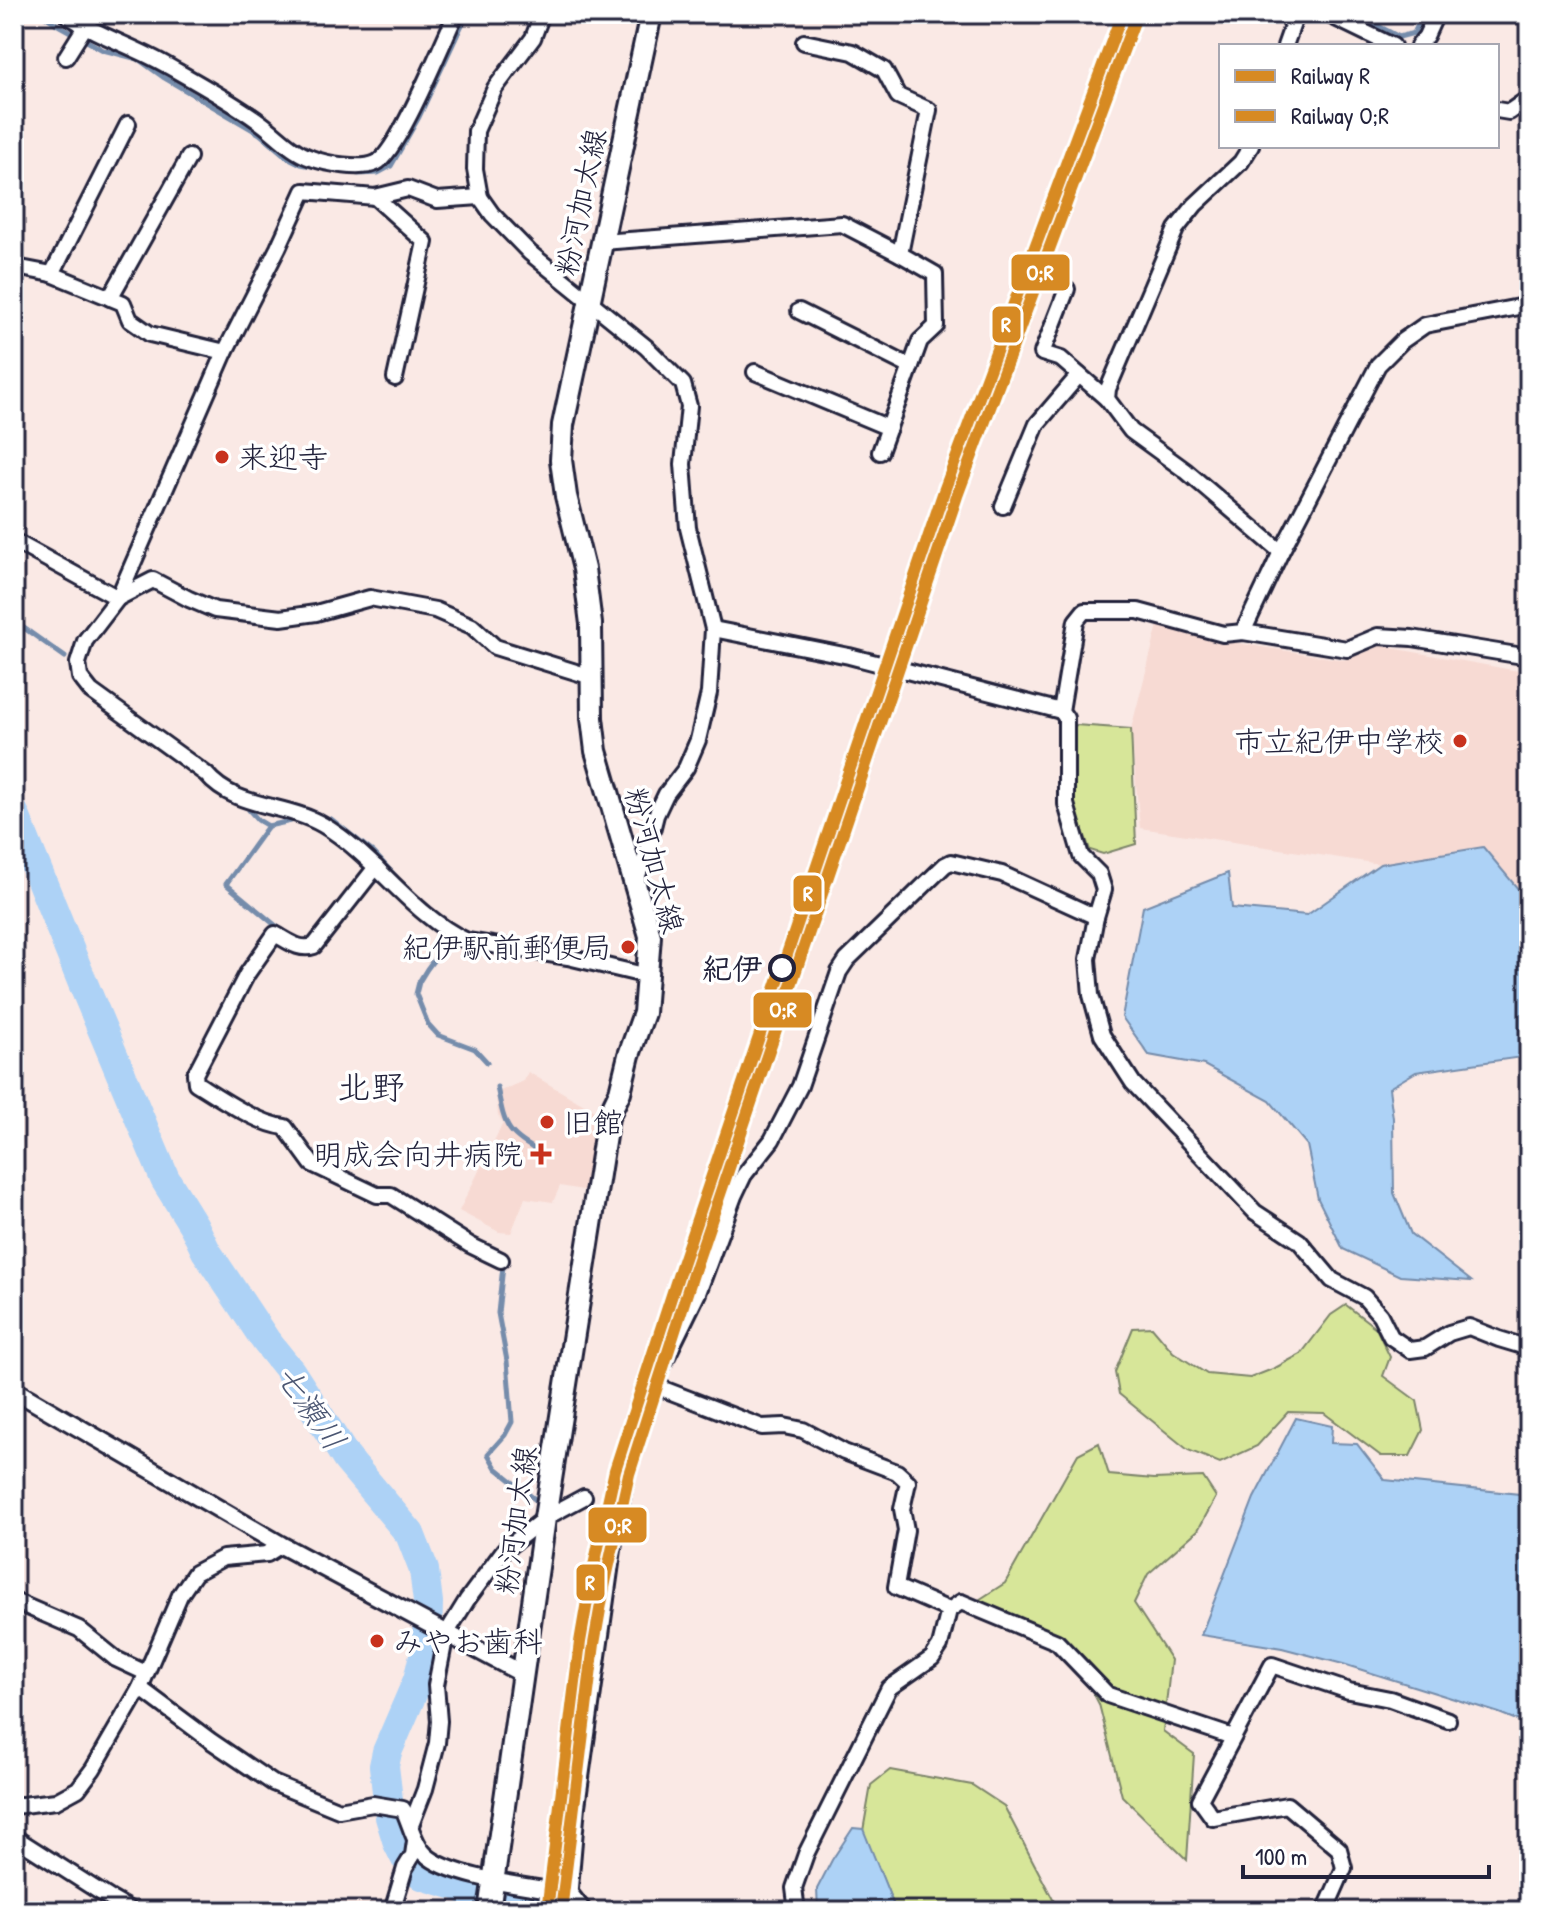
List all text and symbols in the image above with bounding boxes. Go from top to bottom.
legend [1219,44,1499,148]
text: Railway R [1291,59,1370,91]
text: Railway O;R [1291,99,1389,131]
street label: 粉河加太線 [545,124,615,280]
line badge: O;R [1010,253,1071,292]
text: O;R [1026,257,1054,287]
line badge: R [991,305,1022,344]
text: R [1001,309,1011,339]
place label: 来迎寺 [238,437,328,477]
marker: 来迎寺 [213,448,231,466]
place label: 市立紀伊中学校 [1234,721,1444,761]
marker: 市立紀伊中学校 [1451,732,1469,750]
street label: 粉河加太線 [616,782,694,938]
line badge: R [792,874,823,913]
text: R [803,878,813,908]
place label: 紀伊駅前郵便局 [402,927,612,967]
marker: 紀伊駅前郵便局 [619,938,637,956]
place label: 紀伊 [702,948,762,988]
marker: 紀伊 [769,955,795,981]
line badge: O;R [752,991,813,1029]
text: O;R [769,994,797,1024]
district label: 北野 [337,1064,405,1110]
place label: 旧館 [563,1102,623,1142]
marker: 旧館 [538,1113,556,1131]
place label: 明成会向井病院 [313,1134,523,1174]
marker: 明成会向井病院 [530,1143,552,1165]
water label: 七瀬川 [266,1355,356,1459]
street label: 粉河加太線 [485,1443,545,1597]
line badge: O;R [587,1506,648,1544]
text: O;R [604,1510,632,1540]
line badge: R [575,1563,606,1602]
text: R [585,1567,595,1597]
place label: みやお歯科 [393,1621,543,1661]
marker: みやお歯科 [368,1632,386,1650]
scale bar [1243,1829,1489,1879]
text: 100 m [1255,1840,1307,1872]

